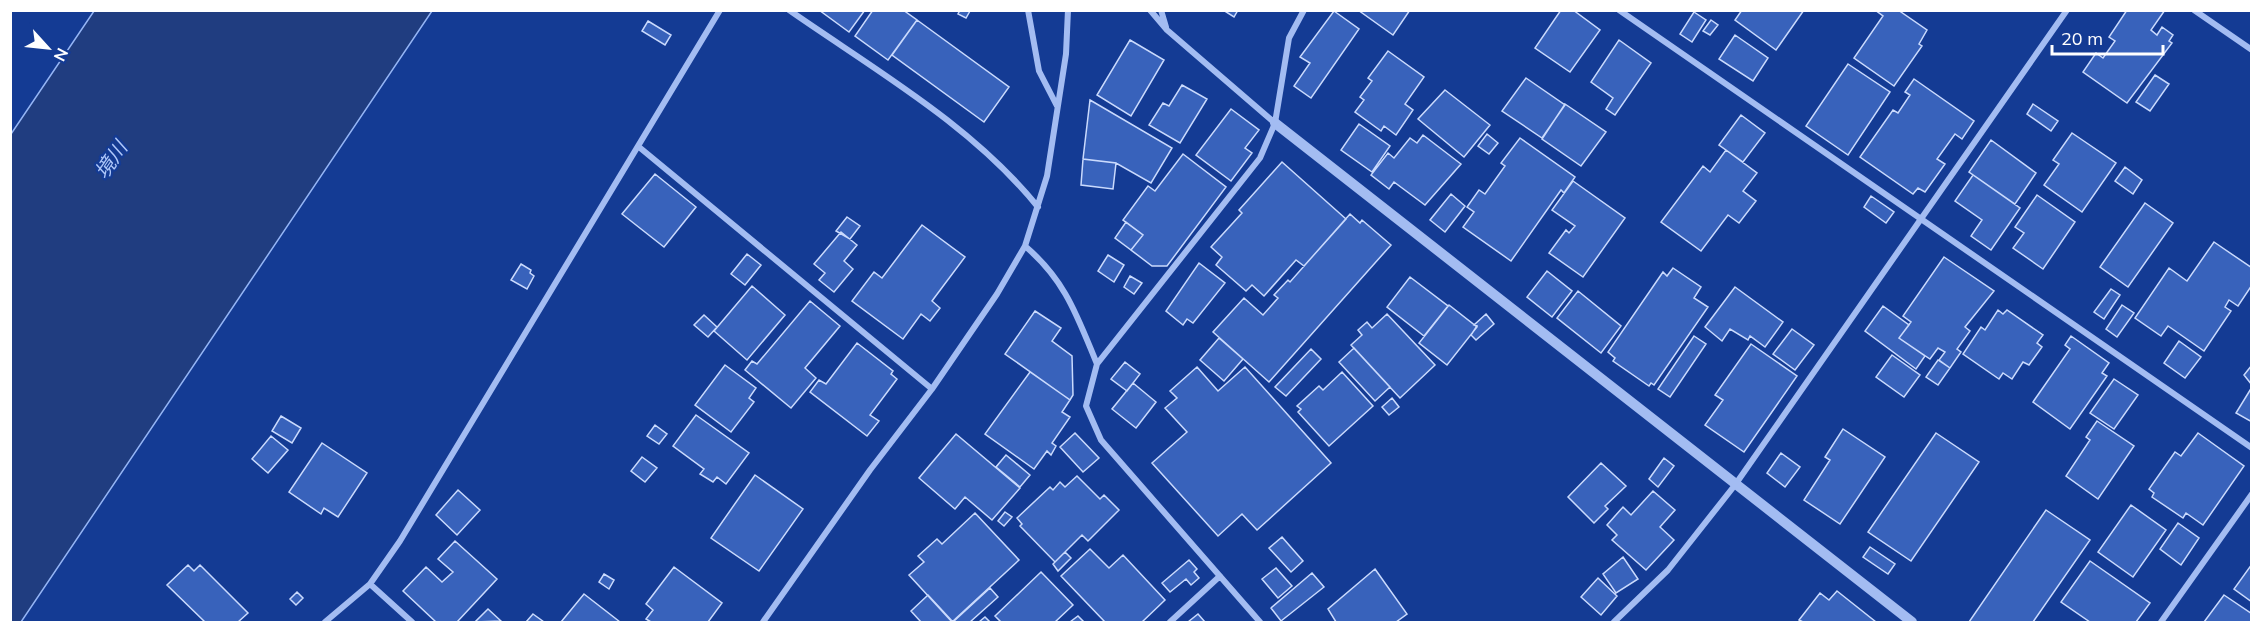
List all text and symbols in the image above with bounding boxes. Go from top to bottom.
north arrow [18,18,78,78]
scale bar [2052,18,2163,56]
text: 20 m [2061,27,2103,50]
text: N [50,45,73,65]
water label: 境川 [89,134,133,183]

